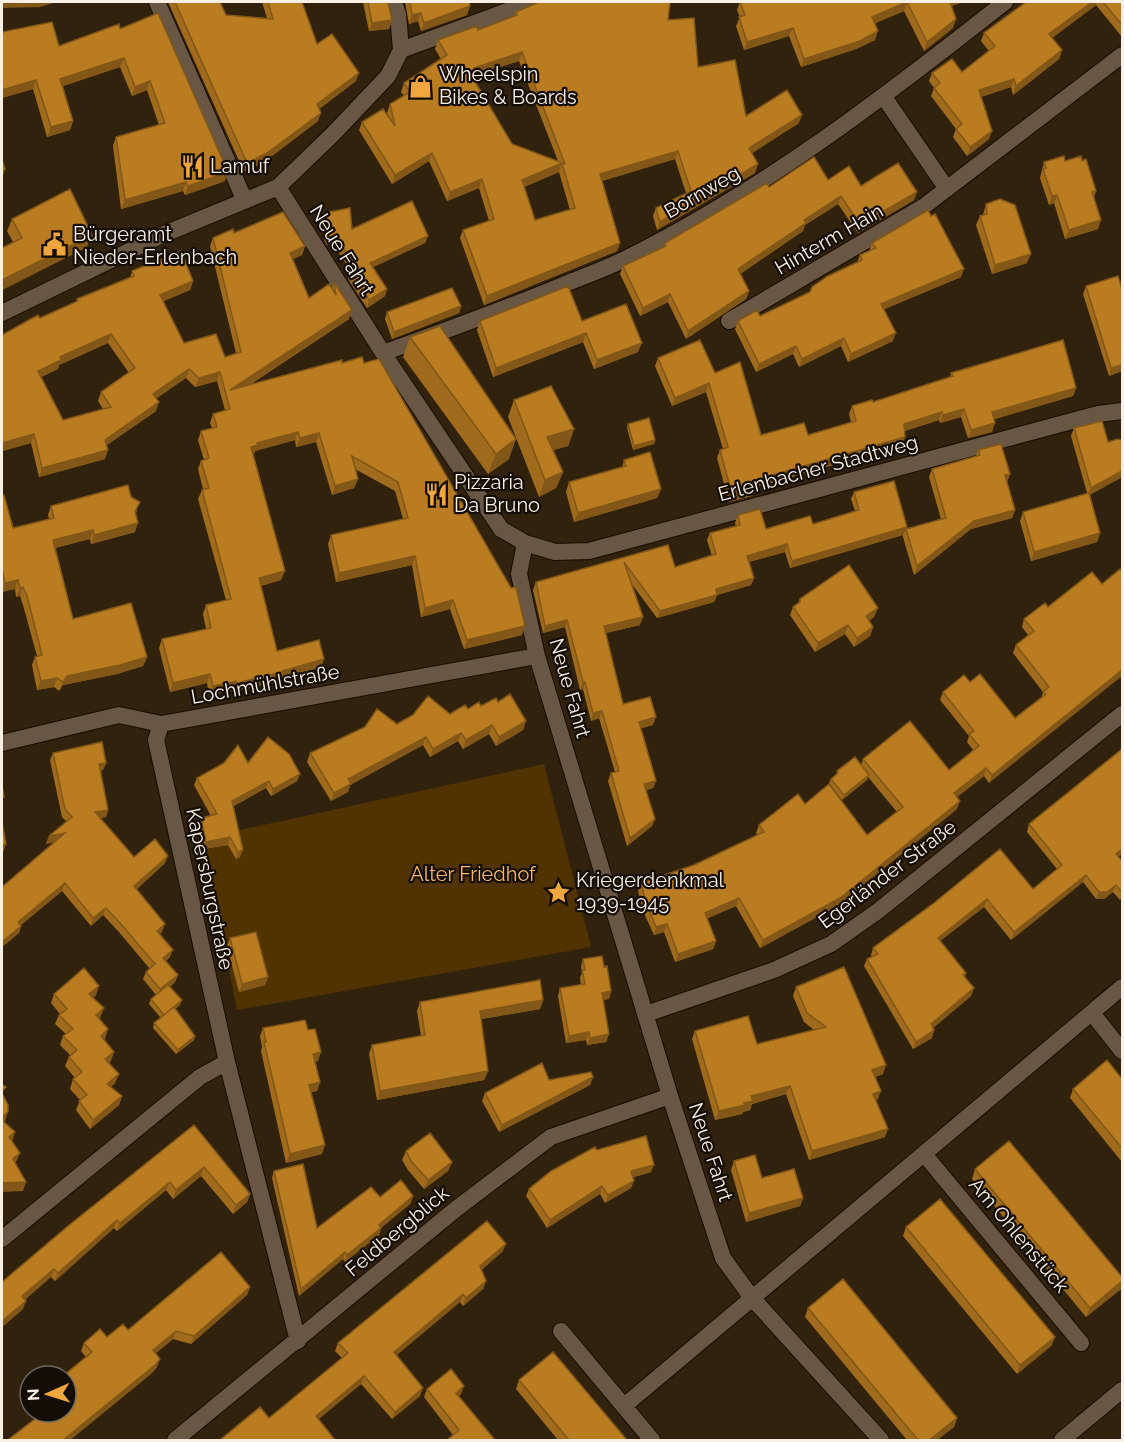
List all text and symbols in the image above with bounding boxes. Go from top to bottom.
place label: Wheelspin Bikes & Boards [439,62,577,109]
shop icon: Wheelspin Bikes & Boards [408,73,434,99]
restaurant icon: Lamuf [179,153,205,179]
place label: Lamuf [210,154,271,178]
street label: Bornweg [660,161,744,223]
street label: Hinterm Hain [771,198,887,280]
street label: Neue Fahrt [305,200,379,300]
place label: Bürgeramt Nieder-Erlenbach [73,222,237,269]
public building icon: Bürgeramt Nieder-Erlenbach [42,232,68,258]
street label: Erlenbacher Stadtweg [715,430,921,506]
place label: Pizzaria Da Bruno [454,470,540,517]
restaurant icon: Pizzaria Da Bruno [423,481,449,507]
street label: Neue Fahrt [544,635,596,741]
street label: Lochmühlstraße [189,659,341,709]
street label: Kapersburgstraße [181,806,239,972]
street label: Egerländer Straße [813,814,961,934]
park label: Alter Friedhof [410,862,537,886]
place label: Kriegerdenkmal 1939-1945 [576,868,725,915]
place icon: Kriegerdenkmal 1939-1945 [545,879,571,905]
street label: Neue Fahrt [684,1100,738,1205]
street label: Am Ohlenstück [964,1173,1074,1298]
street label: Feldbergblick [340,1181,454,1281]
north arrow [18,1364,78,1424]
text: N [24,1388,43,1401]

